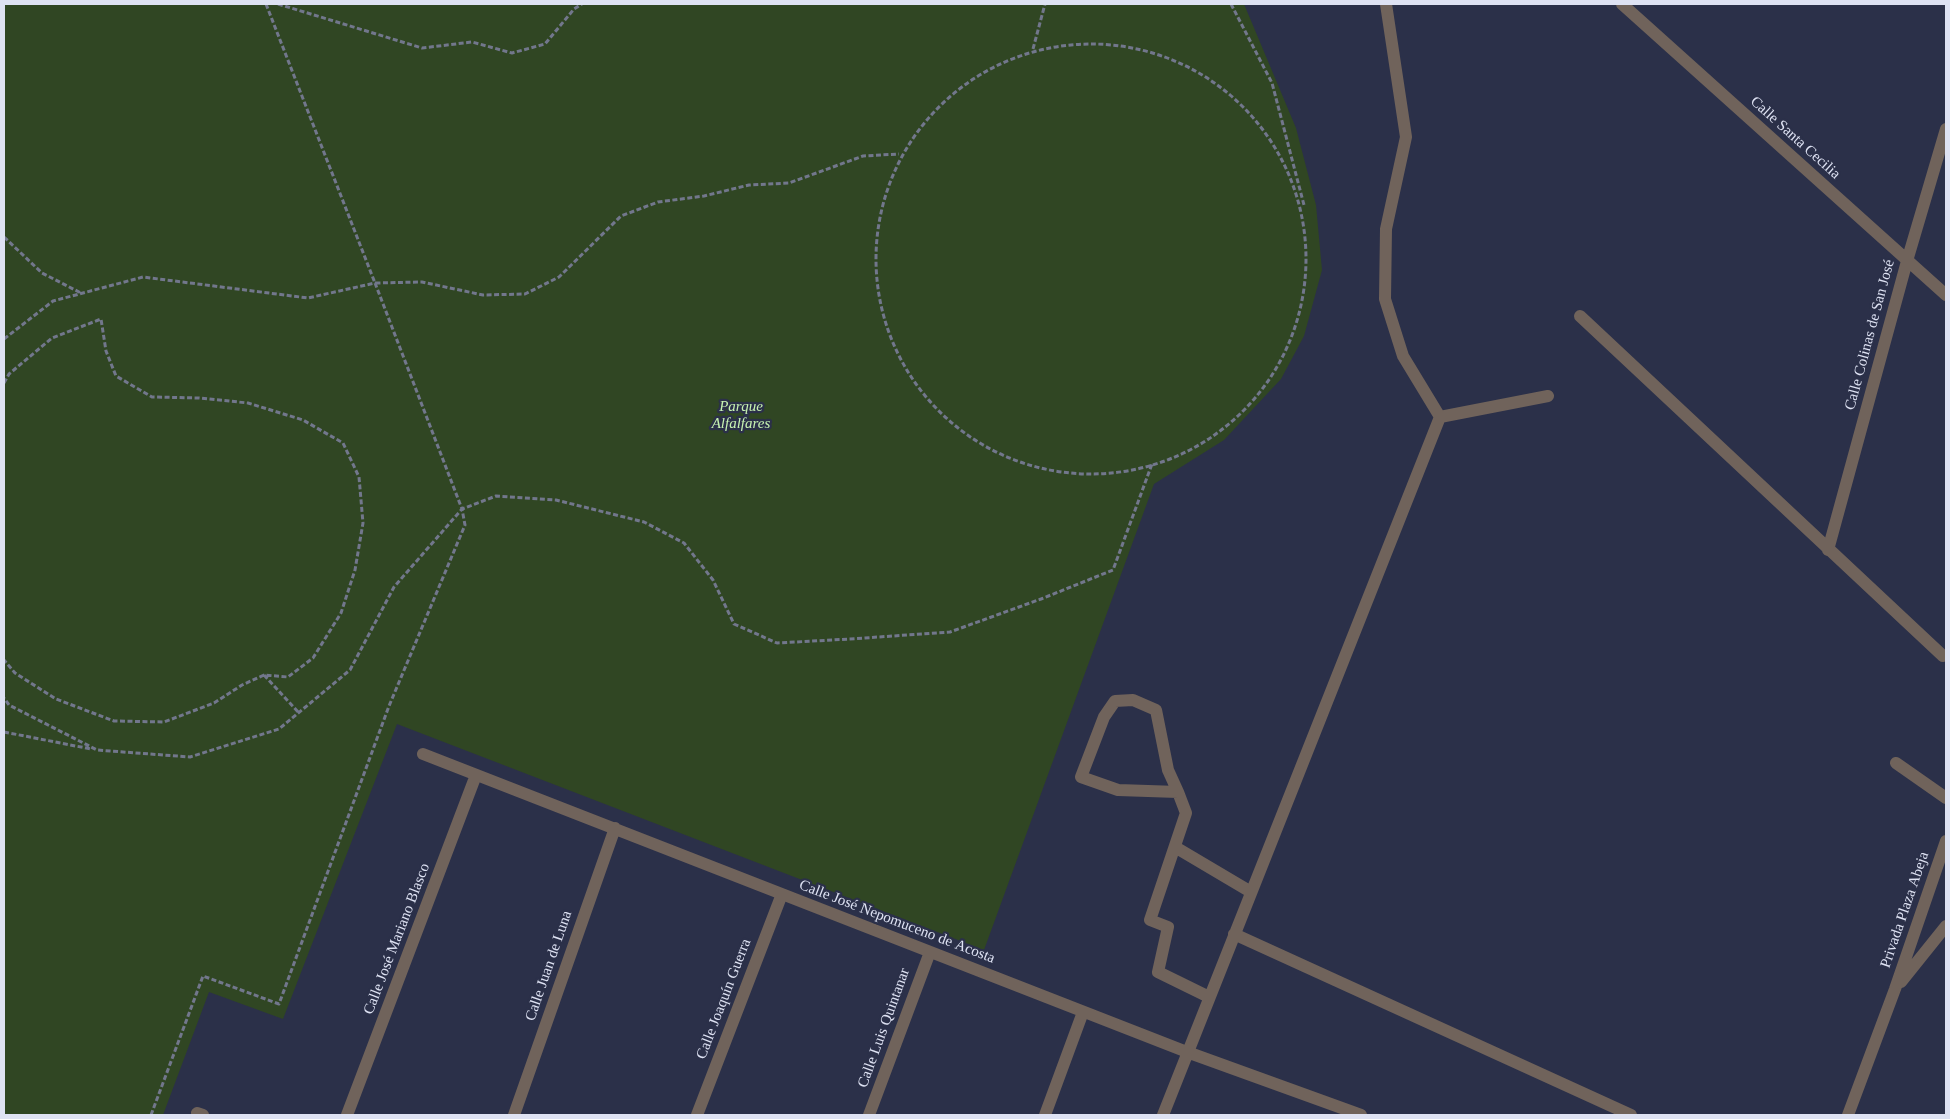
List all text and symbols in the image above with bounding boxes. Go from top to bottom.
street label: Calle Santa Cecilia [1746,93,1844,183]
street label: Calle Colinas de San José [1841,258,1899,412]
park label: Parque Alfalfares [712,398,770,433]
street label: Privada Plaza Abeja [1877,850,1933,970]
street label: Calle José Mariano Blasco [360,861,434,1017]
street label: Calle José Nepomuceno de Acosta [797,876,997,968]
street label: Calle Juan de Luna [522,909,576,1023]
street label: Calle Joaquín Guerra [693,936,755,1062]
street label: Calle Luis Quintanar [854,966,914,1090]

